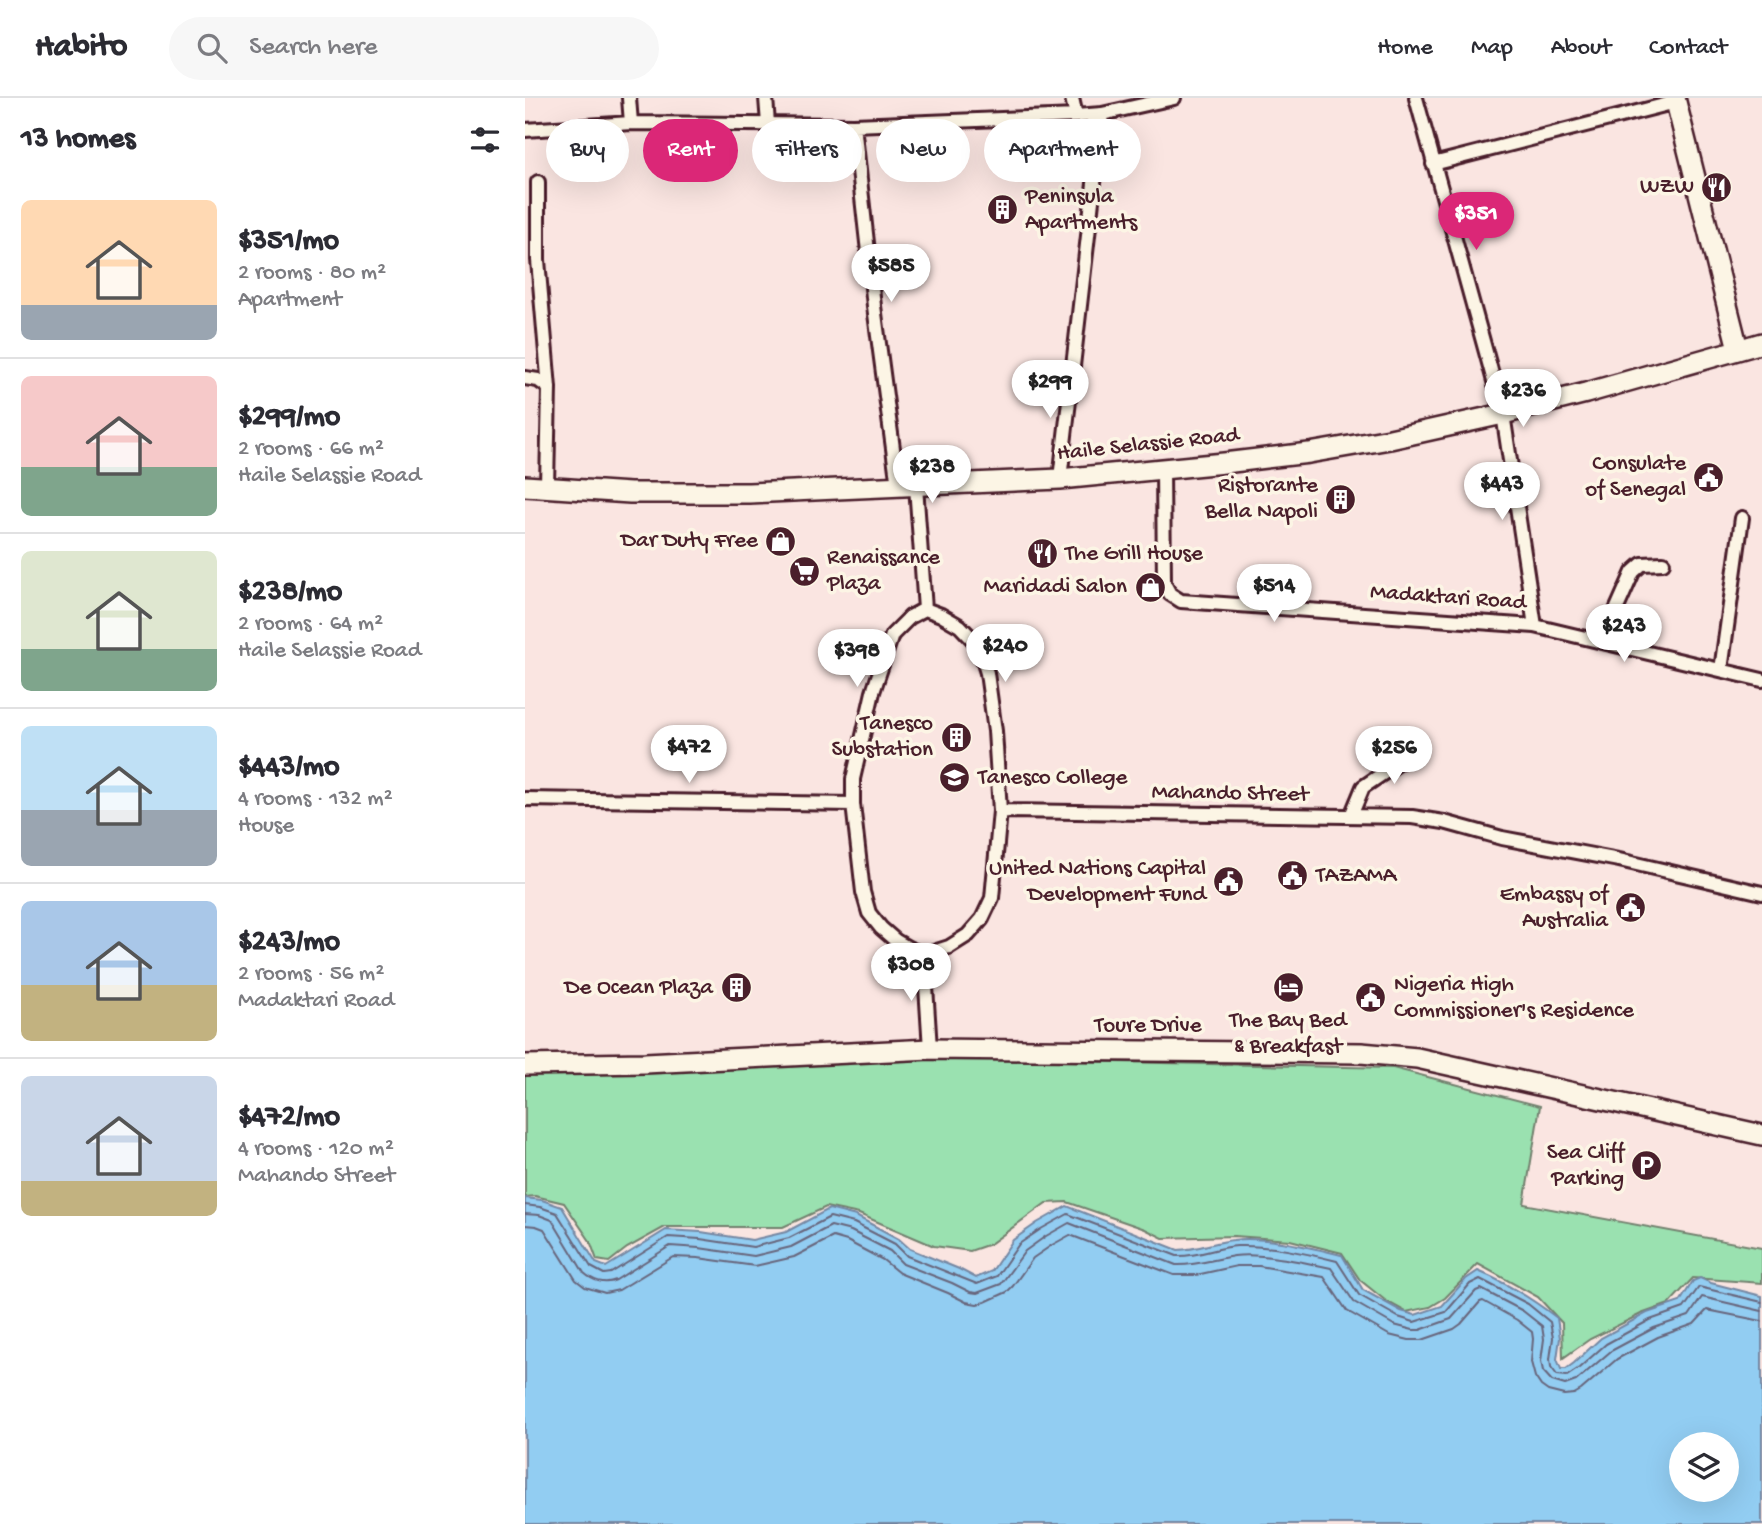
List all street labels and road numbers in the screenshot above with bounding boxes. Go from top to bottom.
street label: Haile Selassie Road [1056,422,1242,468]
street label: Madaktari Road [1369,579,1528,617]
street label: Mahando Street [1151,779,1310,809]
street label: Toure Drive [1092,1013,1203,1040]

